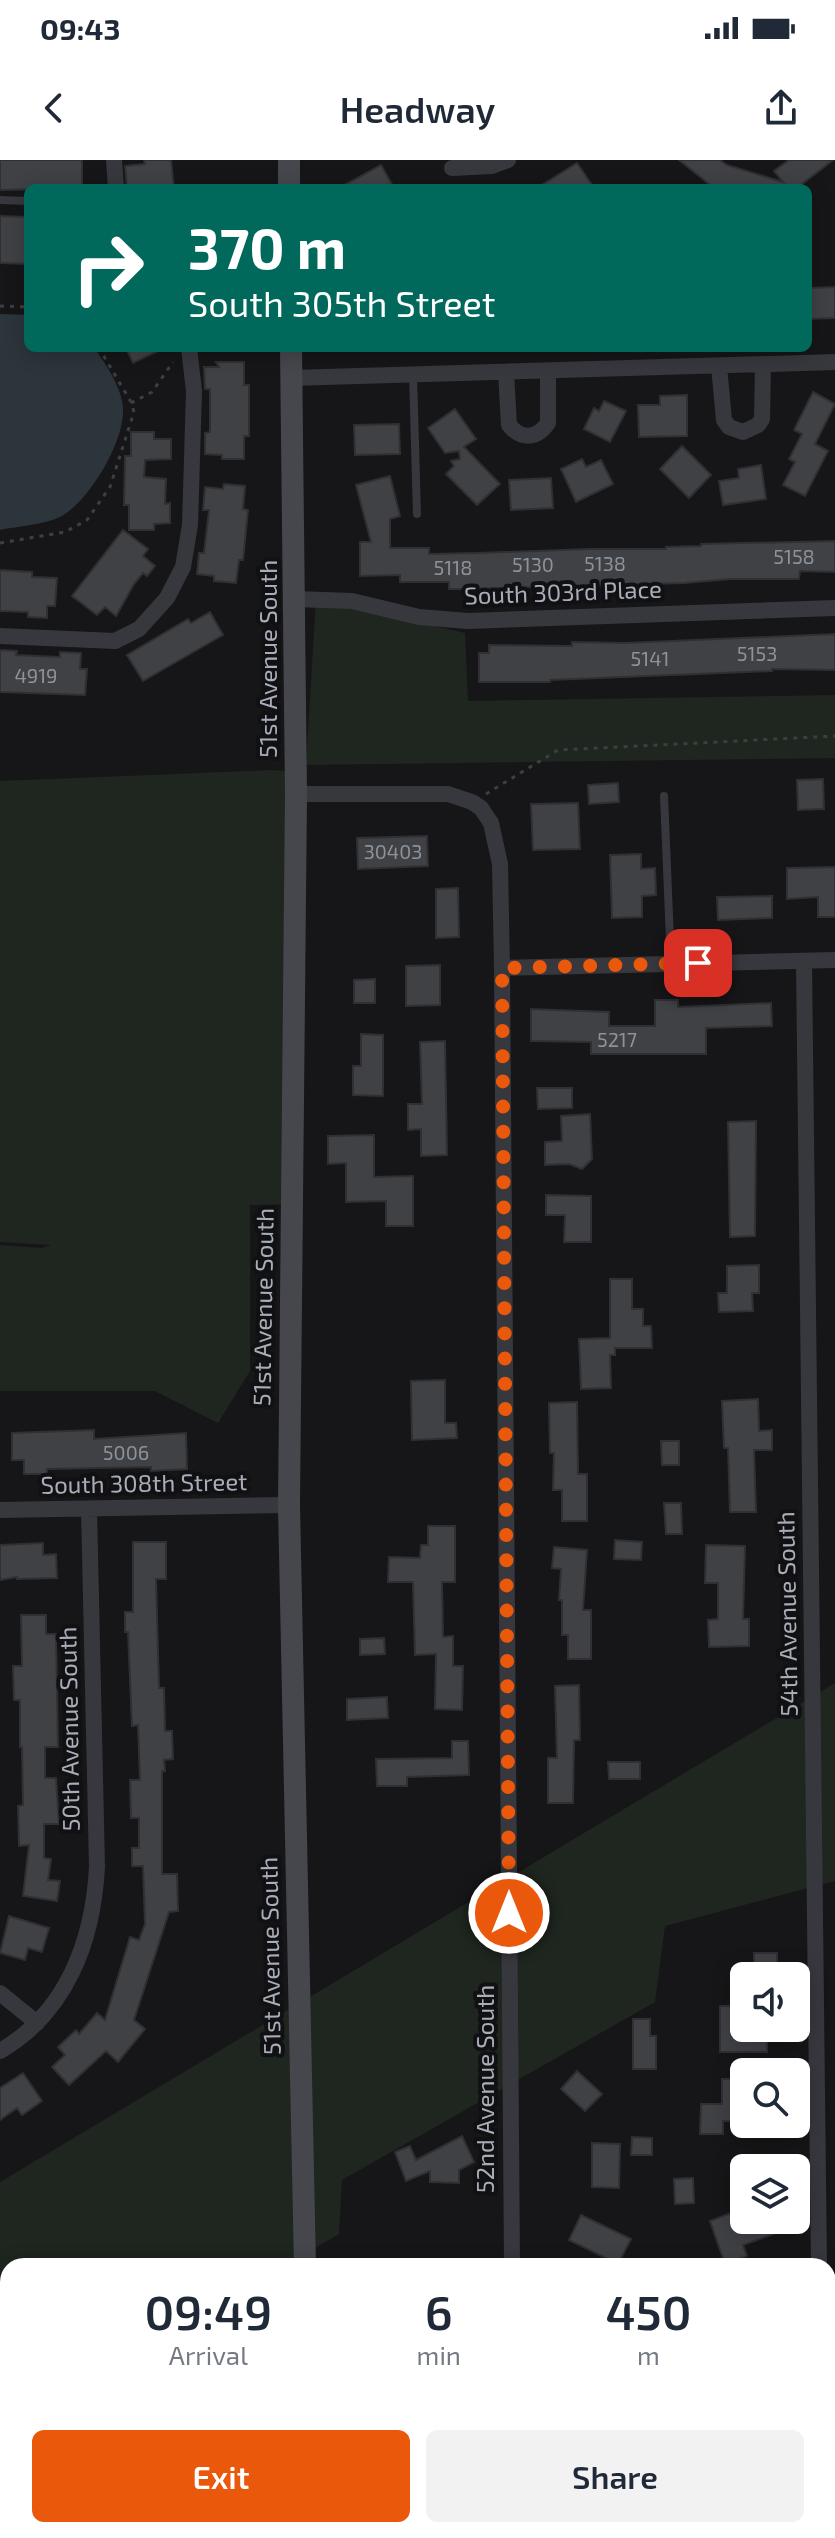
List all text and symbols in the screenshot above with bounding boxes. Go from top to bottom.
text: 09:43 [40,10,120,46]
icon: back [32,86,76,130]
icon: share [759,86,803,130]
text: Headway [340,87,495,130]
text: 370 m [188,213,346,280]
icon: right [56,216,160,320]
text: South 305th Street [188,281,496,324]
house number: 5158 [773,544,815,568]
house number: 5138 [584,551,626,575]
house number: 5130 [512,552,554,576]
house number: 5118 [434,555,472,579]
street label: 51st Avenue South [253,560,282,758]
street label: South 303rd Place [464,574,662,609]
house number: 5153 [737,641,777,665]
house number: 5141 [631,646,669,670]
house number: 4919 [14,663,58,687]
house number: 30403 [364,839,422,863]
pin [664,929,732,997]
icon: arrive [676,941,720,985]
house number: 5217 [597,1027,637,1051]
street label: 51st Avenue South [246,1208,279,1406]
house number: 5006 [103,1440,149,1464]
street label: South 308th Street [40,1466,248,1499]
street label: 54th Avenue South [770,1511,803,1717]
street label: 50th Avenue South [52,1626,85,1832]
street label: 51st Avenue South [253,1857,286,2055]
position arrow [467,1871,551,1955]
map controls [730,1962,810,2234]
button: sound [730,1962,810,2042]
street label: 52nd Avenue South [470,1985,499,2193]
button: search [730,2058,810,2138]
button: layers [730,2154,810,2234]
text: 09:49 [144,2282,272,2340]
text: 6 [425,2282,453,2340]
text: 450 [605,2282,691,2340]
text: Arrival [169,2339,248,2370]
text: min [417,2339,461,2370]
text: m [637,2339,660,2370]
button: Exit [32,2430,410,2522]
button: Share [426,2430,804,2522]

